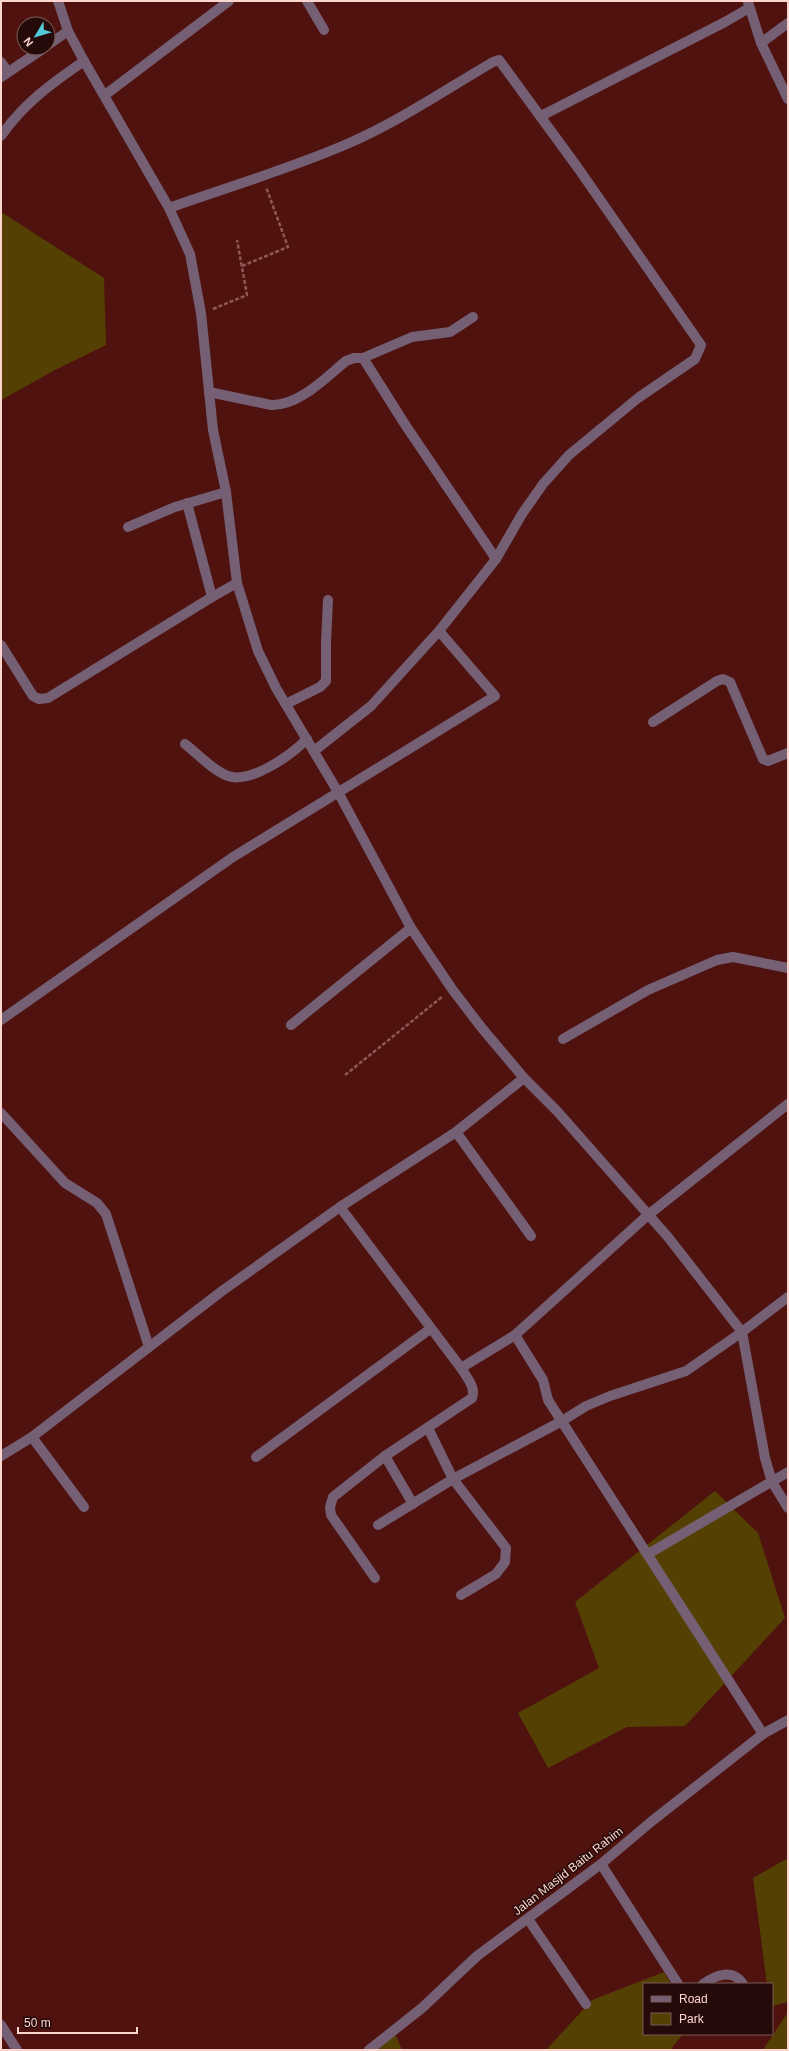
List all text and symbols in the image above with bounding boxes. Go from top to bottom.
north arrow [16,16,56,56]
text: N [21,35,35,49]
street label: Jalan Masjid Baitu Rahim [510,1824,626,1918]
legend [643,1983,773,2035]
text: Road [679,1992,708,2006]
scale bar [18,2009,137,2035]
text: Park [679,2012,705,2026]
text: 50 m [24,2016,51,2030]

